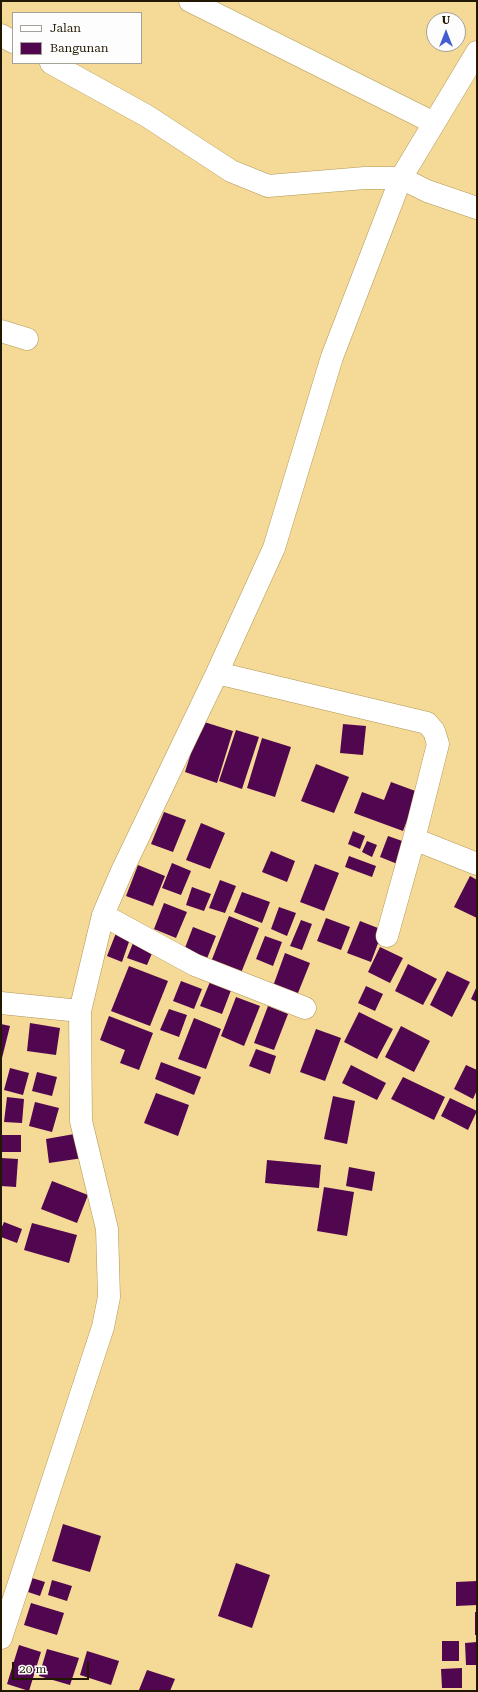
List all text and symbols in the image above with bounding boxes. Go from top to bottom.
legend [12,12,142,64]
north arrow [426,12,466,52]
text: U [442,14,450,27]
text: Jalan [50,21,81,35]
text: Bangunan [50,41,109,55]
scale bar [14,1654,91,1680]
text: 20 m [19,1662,46,1676]

